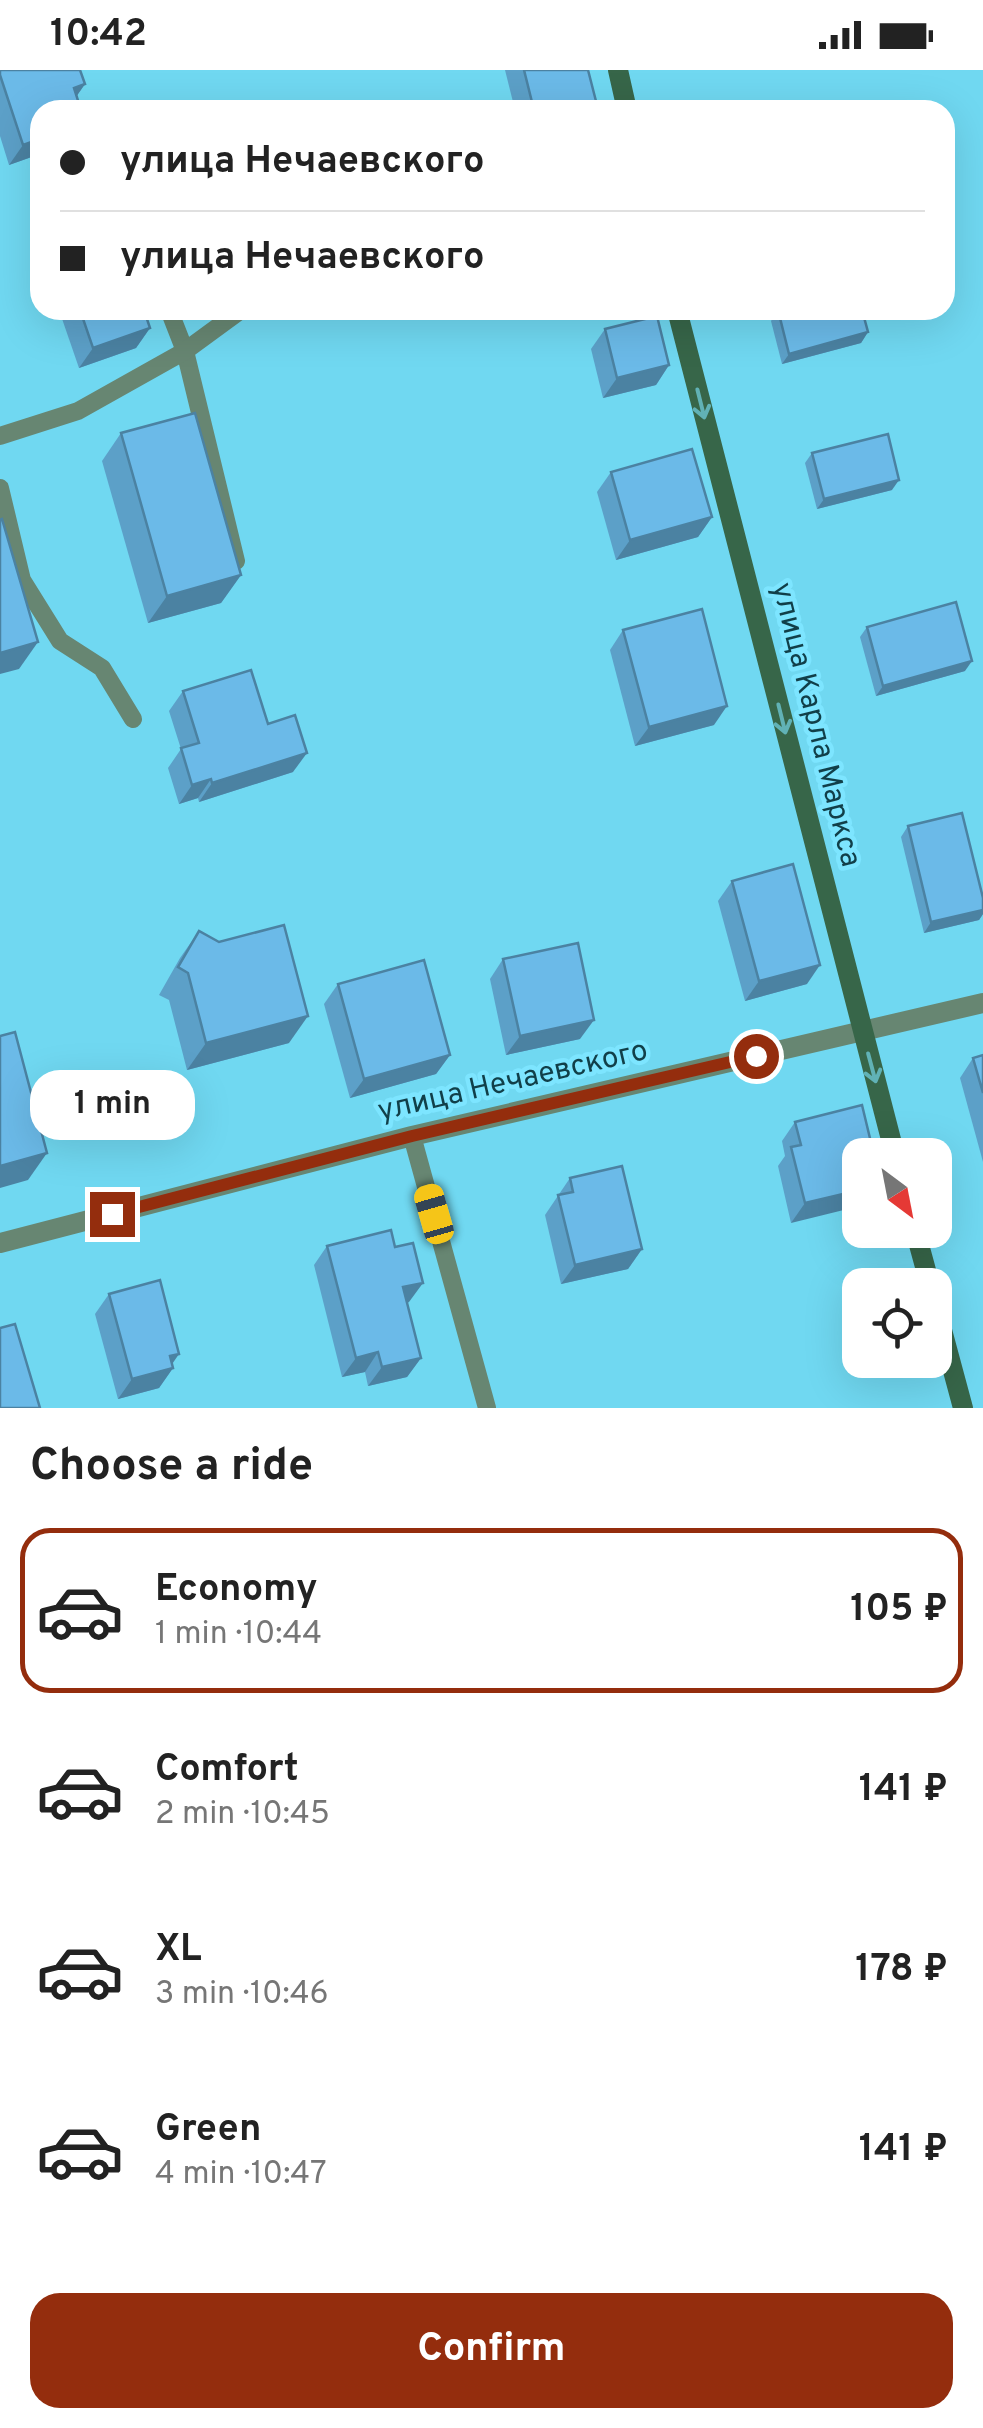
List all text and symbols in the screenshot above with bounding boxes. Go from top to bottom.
text: 10:42 [50,11,147,60]
text: улица Нечаевского [120,138,485,187]
text: улица Нечаевского [120,234,485,283]
one-way arrow [693,388,712,419]
street label: улица Карла Маркса [762,579,868,871]
one-way arrow [774,703,793,734]
street label: улица Нечаевского [374,1033,652,1131]
route start [734,1034,779,1079]
one-way arrow [864,1052,883,1083]
callout: 1 min [29,1069,194,1139]
text: 1 min [74,1085,151,1125]
north arrow [842,1138,952,1248]
map controls [842,1138,952,1378]
car [411,1181,457,1247]
route end [90,1192,135,1237]
button: locate [842,1268,952,1378]
text: Choose a ride [30,1439,313,1496]
icon: car [35,1566,125,1656]
text: Economy [155,1566,317,1615]
text: 105 ₽ [850,1586,948,1635]
text: 1 min · 10:44 [155,1615,322,1655]
icon: car [35,1746,125,1836]
text: Comfort [155,1746,299,1795]
text: 141 ₽ [859,1766,948,1815]
text: 2 min · 10:45 [155,1795,330,1835]
icon: car [35,1926,125,2016]
text: XL [155,1926,202,1975]
text: 178 ₽ [855,1946,948,1995]
text: 3 min · 10:46 [155,1975,329,2015]
icon: car [35,2106,125,2196]
text: Green [155,2106,261,2155]
text: 141 ₽ [859,2126,948,2175]
text: 4 min · 10:47 [155,2155,327,2195]
button: Confirm [30,2293,953,2408]

